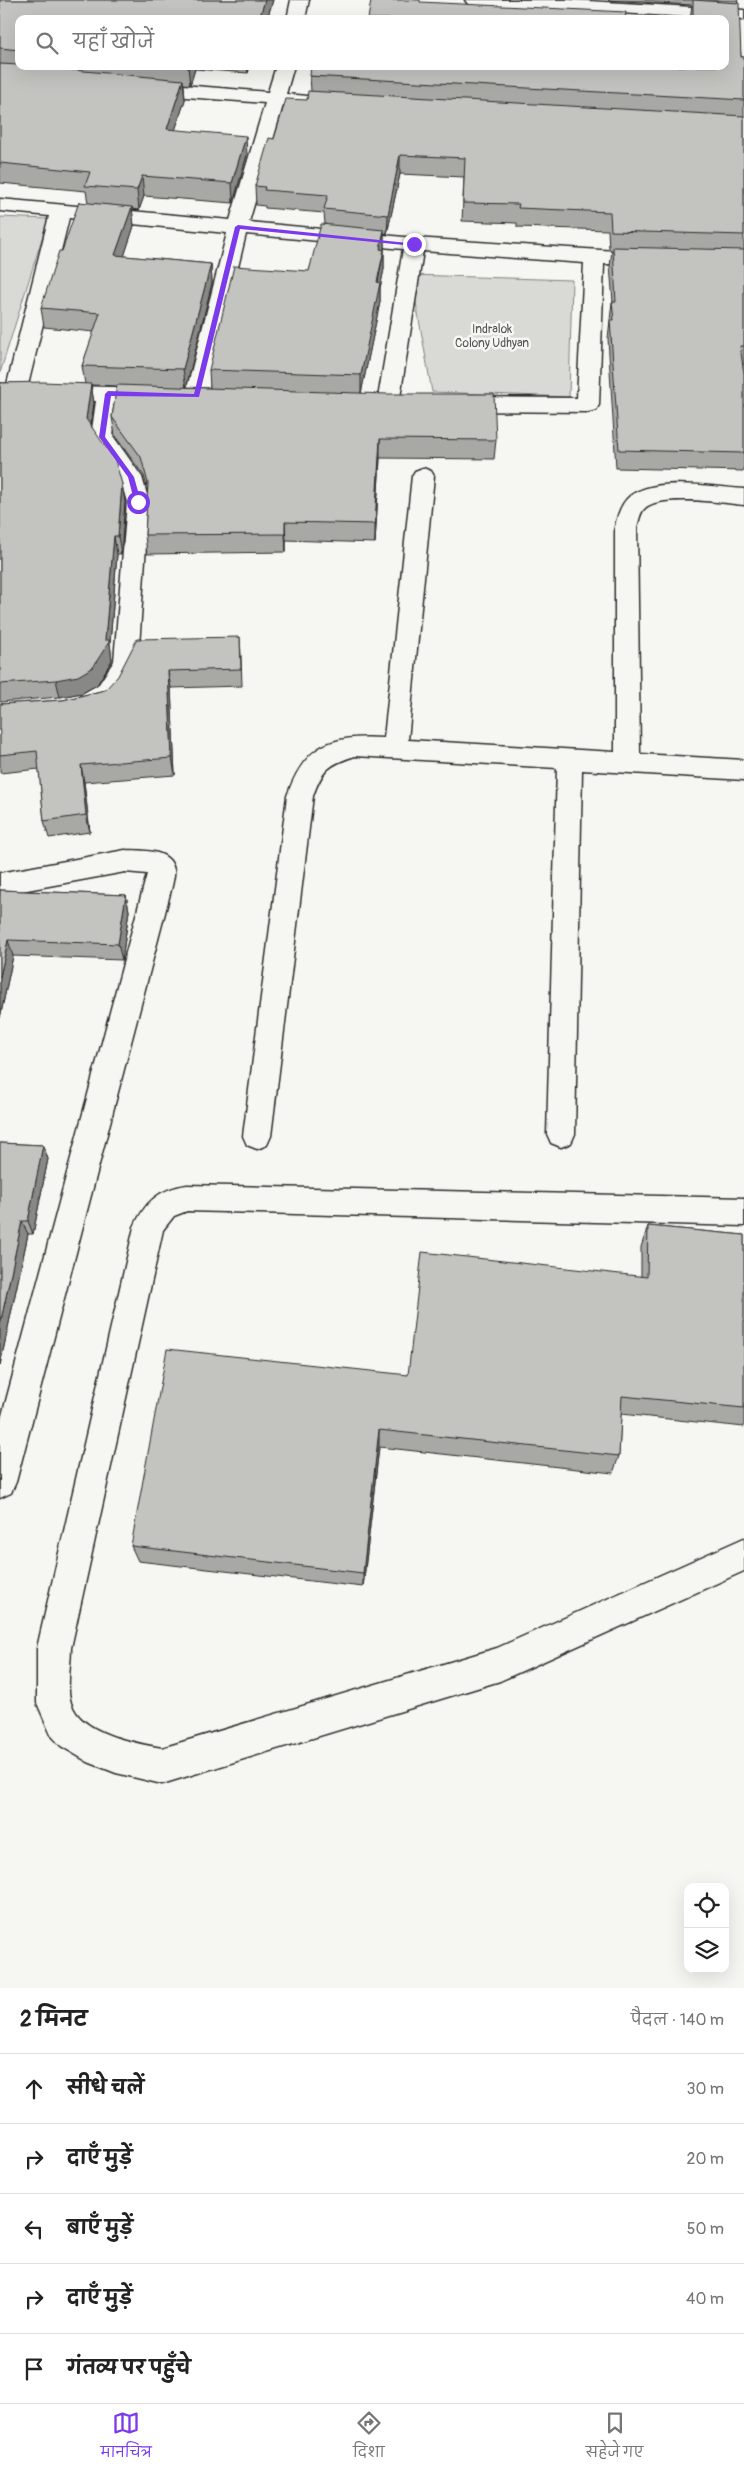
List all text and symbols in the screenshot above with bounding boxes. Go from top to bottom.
search box [15,15,729,70]
icon: search [33,29,61,57]
text: यहाँ खोजें [73,30,154,54]
route end [403,233,426,256]
park label: Indralok Colony Udhyan [455,322,529,351]
route start [127,491,150,514]
map controls [684,1883,729,1973]
button: locate [684,1883,729,1928]
button: layers [684,1928,729,1973]
text: 2 मिनट [20,2006,87,2033]
text: पैदल · 140 m [631,2010,724,2030]
icon: ahead [20,2075,48,2103]
text: सीधे चलें [67,2076,144,2100]
text: 30 m [686,2079,724,2099]
icon: right [20,2145,48,2173]
text: दाएँ मुड़ें [67,2146,132,2170]
text: 20 m [686,2149,724,2169]
icon: left [20,2215,48,2243]
text: बाएँ मुड़ें [67,2216,133,2240]
text: 50 m [687,2219,724,2239]
icon: right [20,2285,48,2313]
text: दाएँ मुड़ें [67,2286,132,2310]
text: 40 m [686,2289,724,2309]
icon: arrive [20,2355,48,2383]
text: गंतव्य पर पहुँचे [67,2356,191,2380]
tab: मानचित्र [101,2409,152,2468]
tab: दिशा [353,2409,385,2468]
tab: सहेजे गए [586,2409,643,2468]

